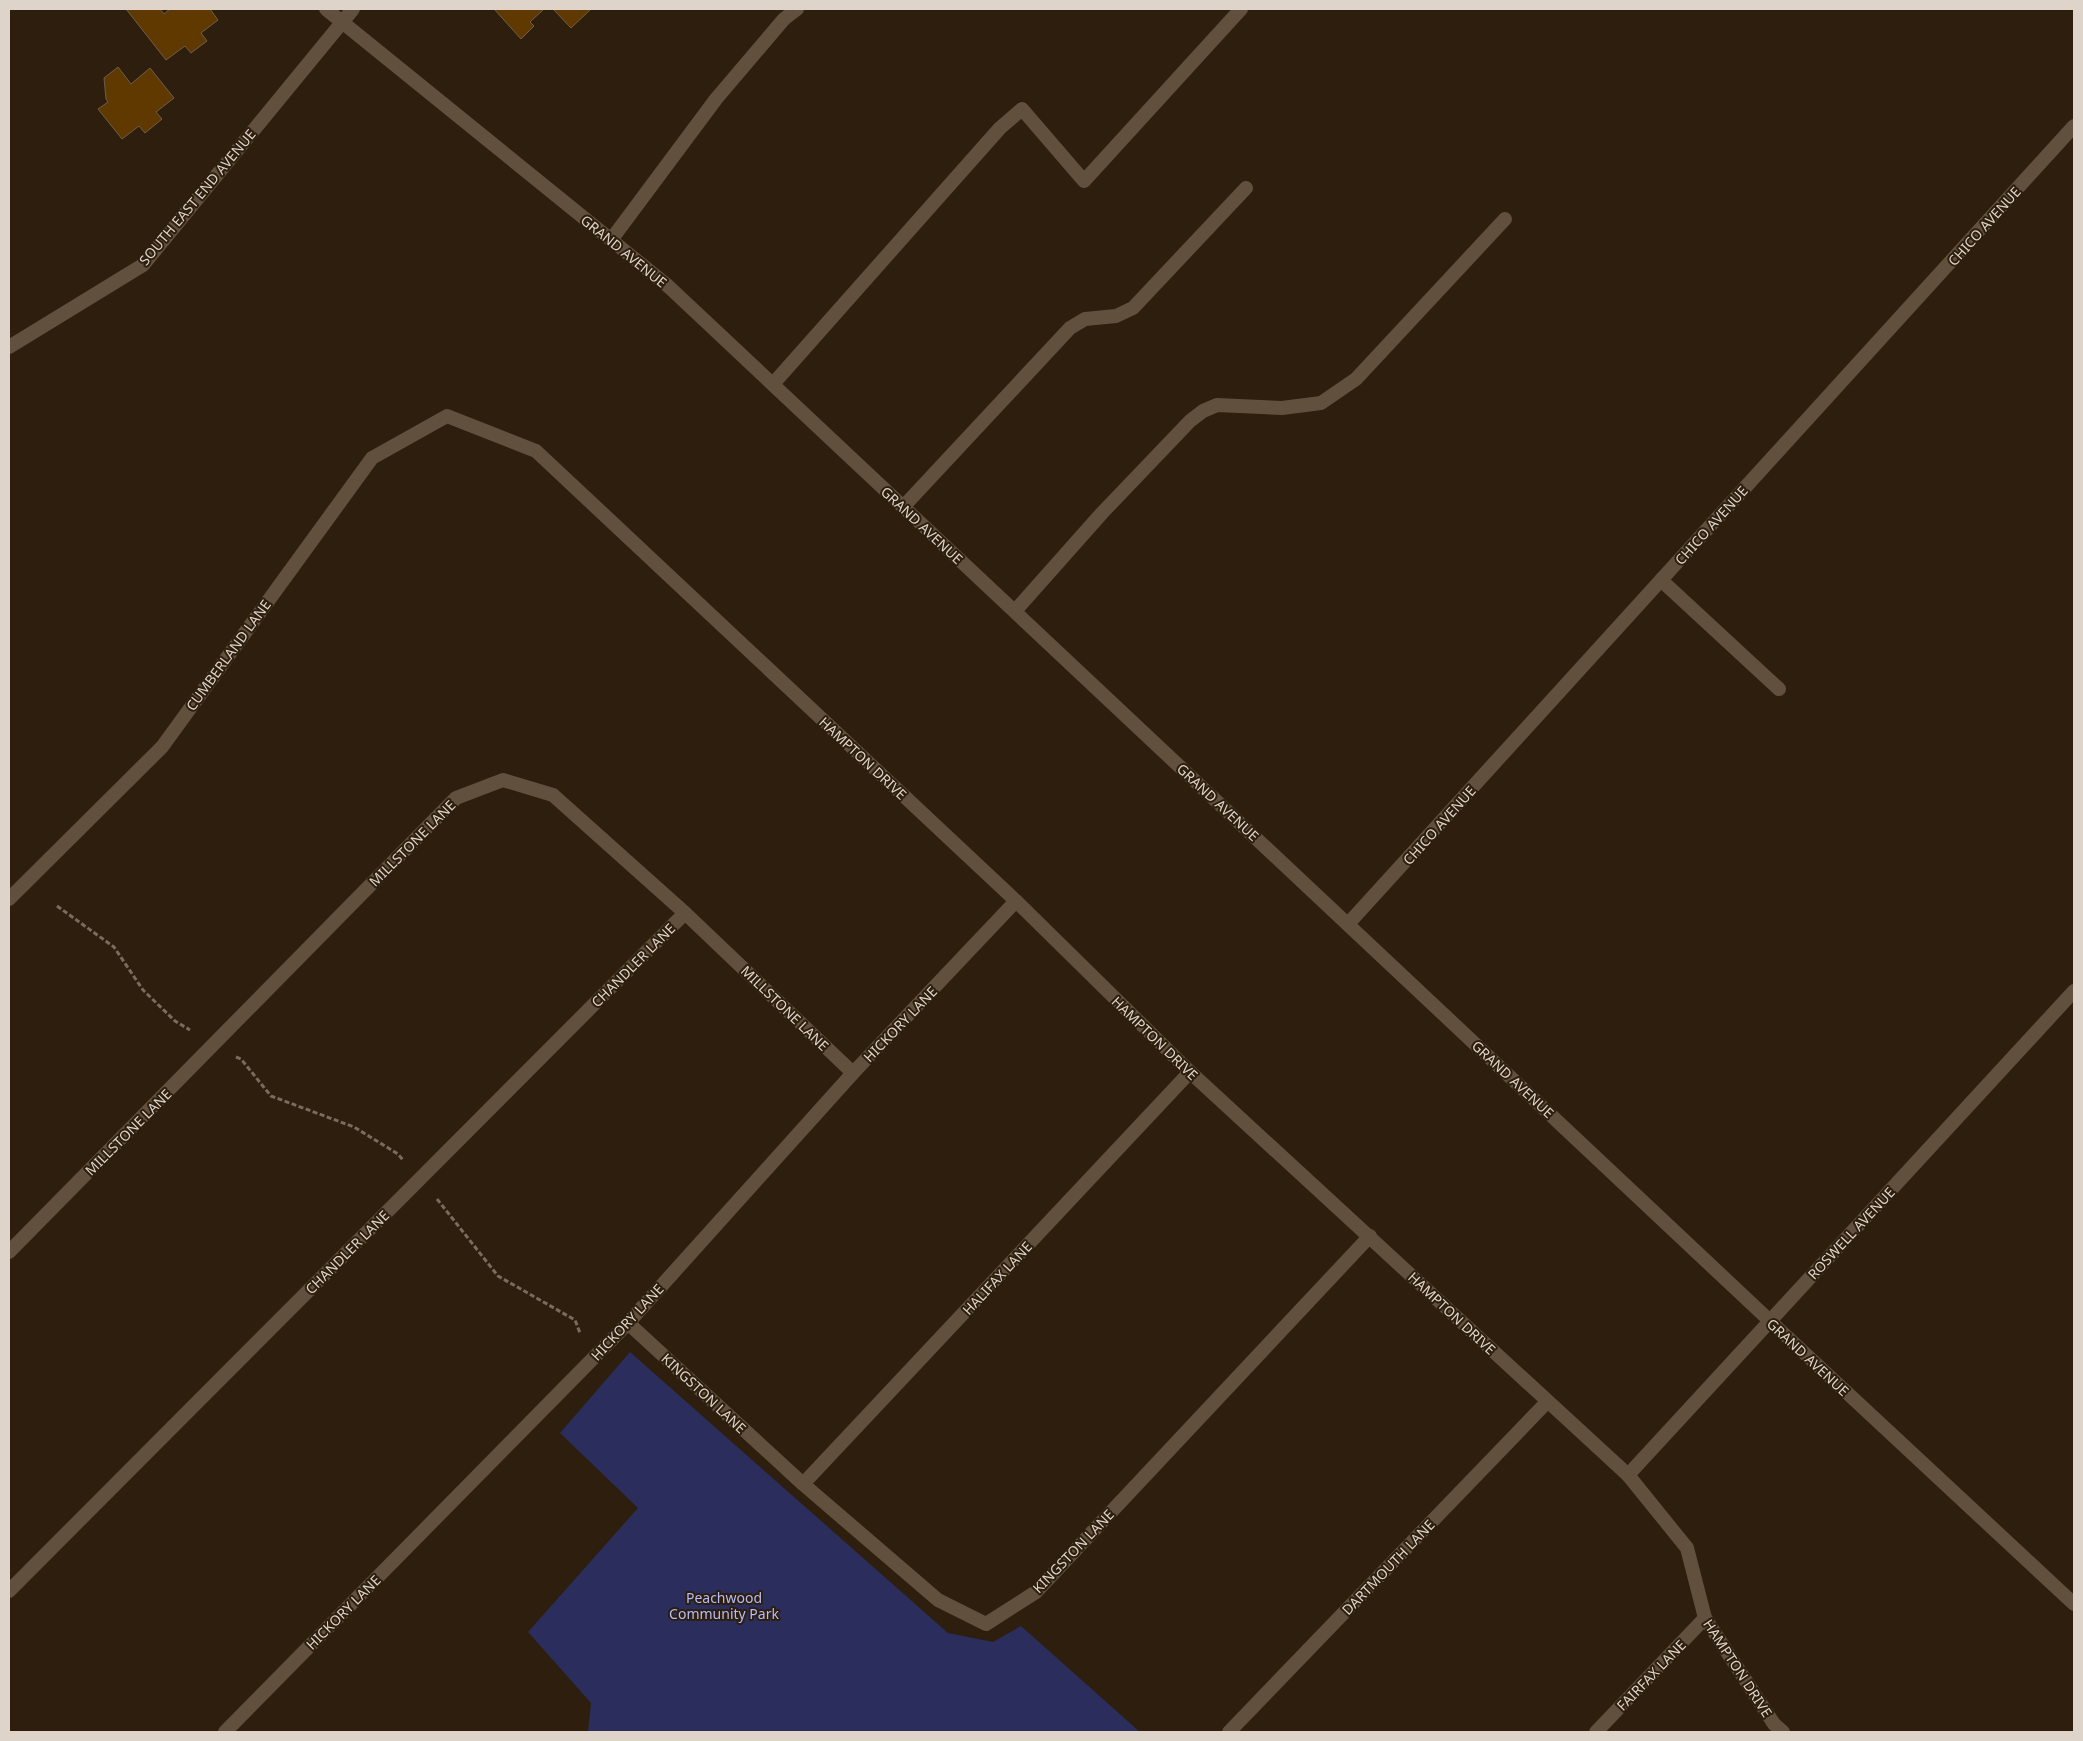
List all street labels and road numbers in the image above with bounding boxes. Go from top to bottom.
street label: SOUTH EAST END AVENUE [134,125,260,269]
street label: CHICO AVENUE [1943,182,2025,270]
street label: GRAND AVENUE [577,210,671,292]
street label: CHICO AVENUE [1670,481,1752,569]
street label: GRAND AVENUE [877,482,967,568]
street label: CUMBERLAND LANE [181,596,275,714]
street label: HAMPTON DRIVE [815,712,911,804]
street label: GRAND AVENUE [1173,759,1263,845]
street label: CHICO AVENUE [1398,781,1480,869]
street label: MILLSTONE LANE [365,796,459,890]
street label: CHANDLER LANE [587,919,679,1011]
street label: MILLSTONE LANE [737,961,833,1055]
street label: HICKORY LANE [859,982,941,1066]
street label: HAMPTON DRIVE [1108,992,1202,1084]
street label: GRAND AVENUE [1468,1036,1558,1122]
street label: MILLSTONE LANE [81,1085,175,1179]
street label: ROSWELL AVENUE [1803,1183,1899,1283]
street label: CHANDLER LANE [301,1206,393,1298]
street label: HALIFAX LANE [958,1237,1036,1319]
street label: HAMPTON DRIVE [1404,1267,1500,1359]
street label: HICKORY LANE [587,1280,667,1364]
street label: GRAND AVENUE [1763,1314,1853,1400]
street label: KINGSTON LANE [658,1349,750,1437]
street label: KINGSTON LANE [1028,1505,1118,1597]
street label: DARTMOUTH LANE [1337,1515,1439,1619]
street label: HICKORY LANE [302,1571,384,1653]
street label: HAMPTON DRIVE [1699,1615,1777,1721]
street label: FAIRFAX LANE [1612,1635,1690,1715]

